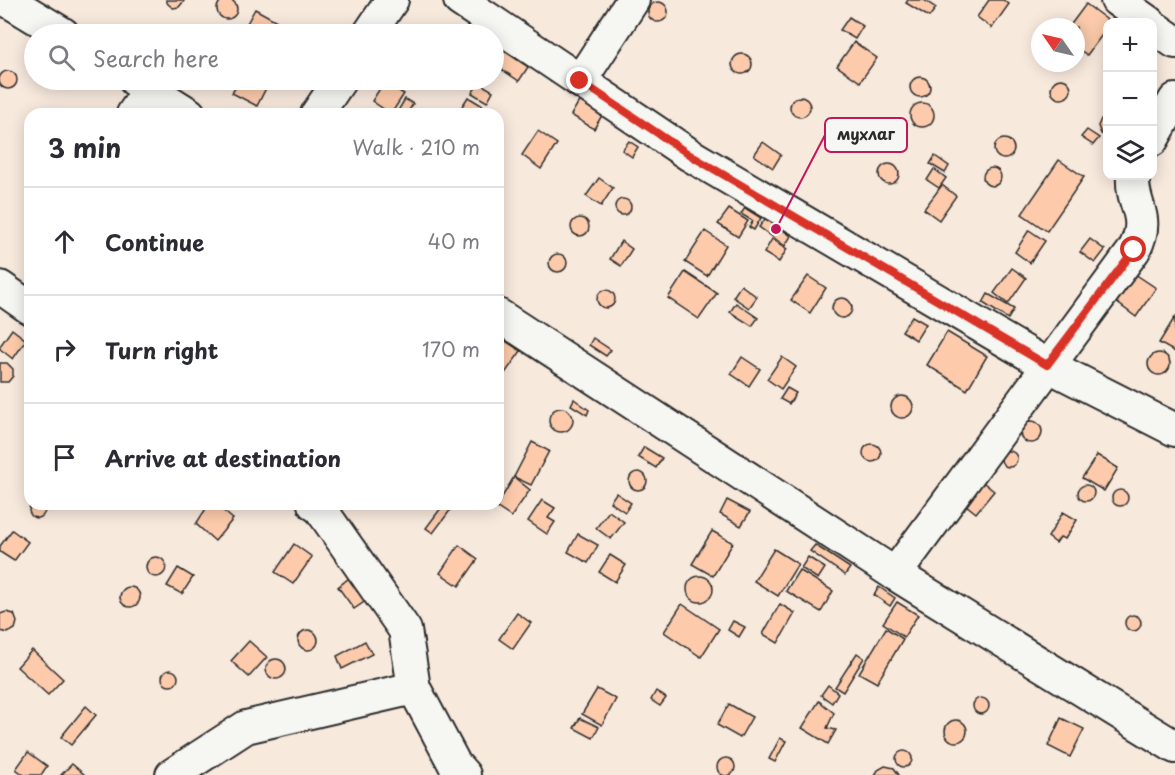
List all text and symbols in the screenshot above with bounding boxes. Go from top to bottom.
north arrow [1031,18,1085,72]
map controls [1103,18,1157,180]
button: + [1103,18,1157,72]
search box [24,24,504,90]
icon: search [45,41,78,74]
text: Search here [93,41,219,74]
route end [566,67,592,93]
button: − [1103,72,1157,126]
callout: мухлаг [825,118,907,152]
text: мухлаг [837,121,896,145]
button: layers [1103,126,1157,180]
text: 3 min [48,128,121,167]
text: Walk · 210 m [353,132,480,162]
icon: ahead [48,225,81,258]
text: Continue [105,225,204,258]
text: 40 m [428,226,480,256]
route start [1120,236,1146,262]
icon: right [48,333,81,366]
text: Turn right [105,333,218,366]
text: 170 m [422,334,480,364]
icon: arrive [48,441,81,474]
text: Arrive at destination [105,441,341,474]

